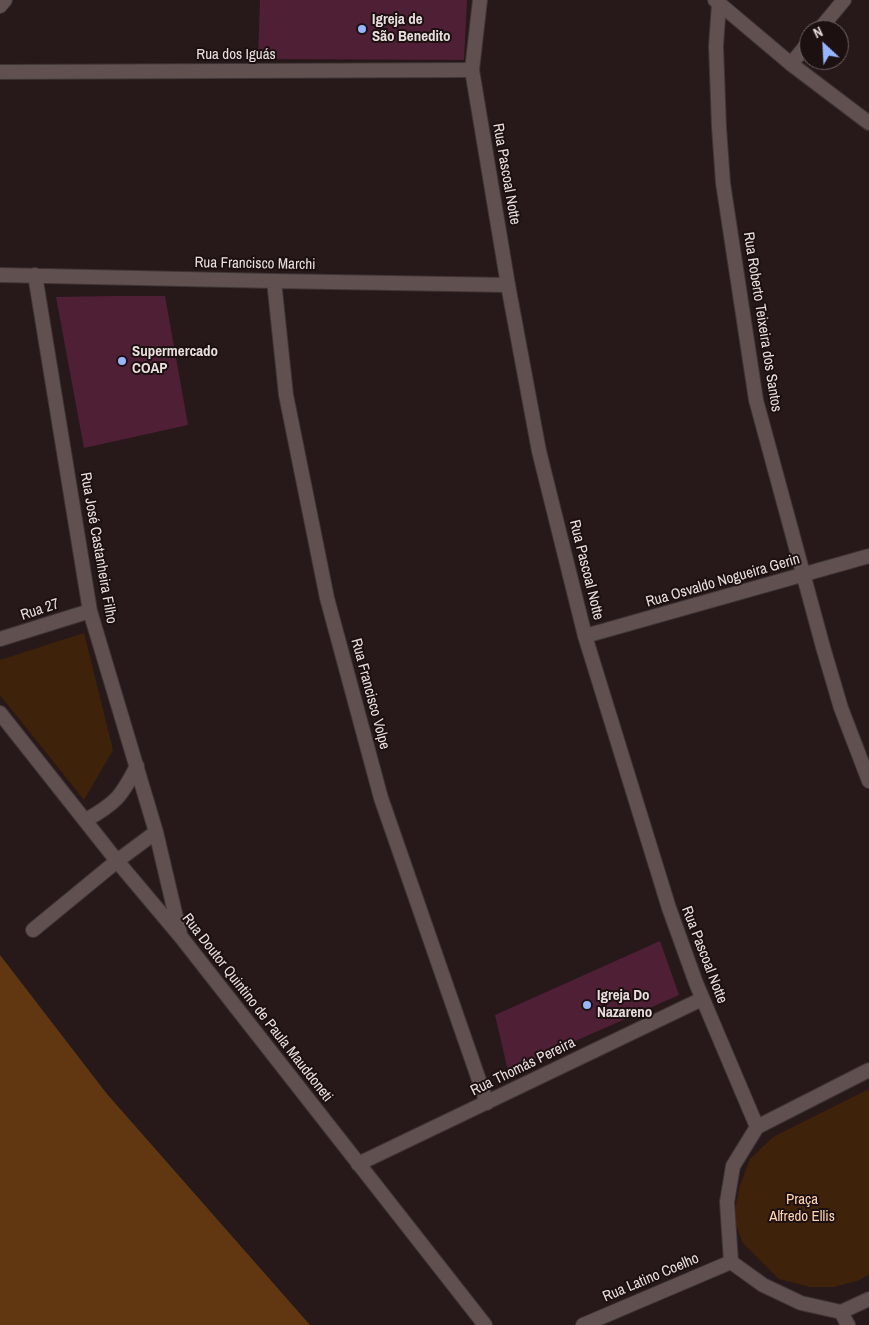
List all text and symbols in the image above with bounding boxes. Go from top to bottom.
place label: Igreja de São Benedito [372,11,451,46]
north arrow [799,20,849,70]
text: N [811,22,826,42]
marker: Igreja de São Benedito [356,23,368,35]
street label: Rua dos Iguás [196,46,276,64]
street label: Rua Pascoal Notte [488,122,524,226]
street label: Rua Roberto Teixeira dos Santos [739,231,785,413]
street label: Rua Francisco Marchi [194,254,316,274]
place label: Supermercado COAP [132,343,218,378]
marker: Supermercado COAP [116,355,128,367]
street label: Rua José Castanheira Filho [76,471,120,625]
street label: Rua Pascoal Notte [565,518,607,622]
street label: Rua Osvaldo Nogueira Gerin [644,550,802,612]
street label: Rua 27 [18,595,62,625]
street label: Rua Francisco Volpe [347,637,393,751]
street label: Rua Pascoal Notte [677,904,731,1006]
street label: Rua Doutor Quintino de Paula Mauddoneti [178,910,336,1106]
place label: Igreja Do Nazareno [597,987,652,1022]
marker: Igreja Do Nazareno [581,999,593,1011]
street label: Rua Thomás Pereira [468,1034,578,1100]
park label: Praça Alfredo Ellis [769,1191,835,1226]
street label: Rua Latino Coelho [600,1250,702,1306]

